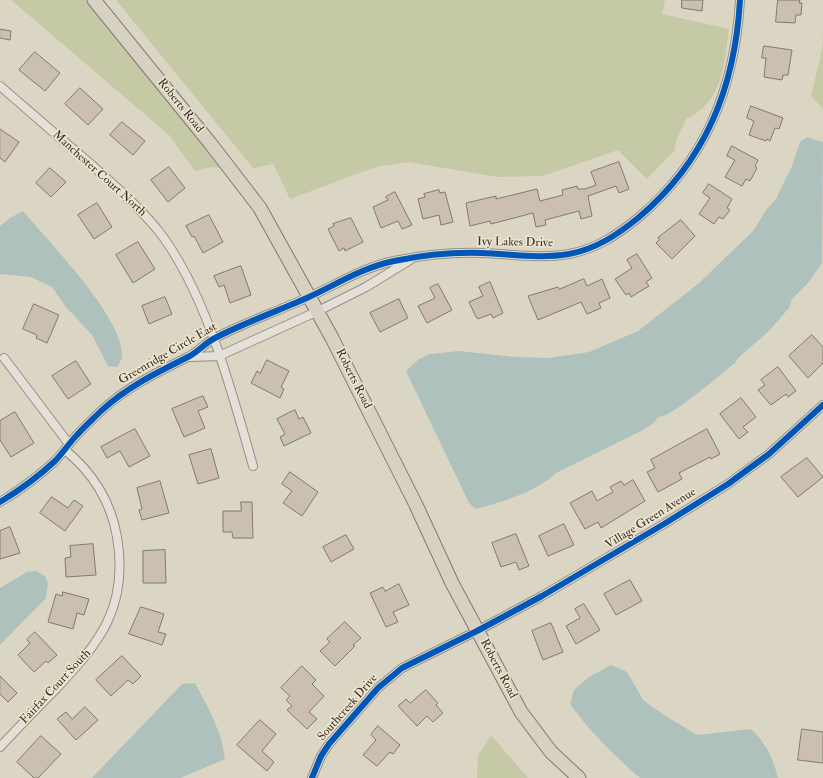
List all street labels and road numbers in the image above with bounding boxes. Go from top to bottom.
street label: Roberts Road [154,76,206,136]
street label: Manchester Court North [49,128,149,220]
street label: Ivy Lakes Drive [477,235,553,251]
street label: Greenridge Circle East [116,320,220,388]
street label: Roberts Road [332,347,374,411]
street label: Village Green Avenue [603,485,699,553]
street label: Roberts Road [476,637,520,701]
street label: Fairfax Court South [18,647,94,727]
street label: Southcreek Drive [315,672,381,744]

